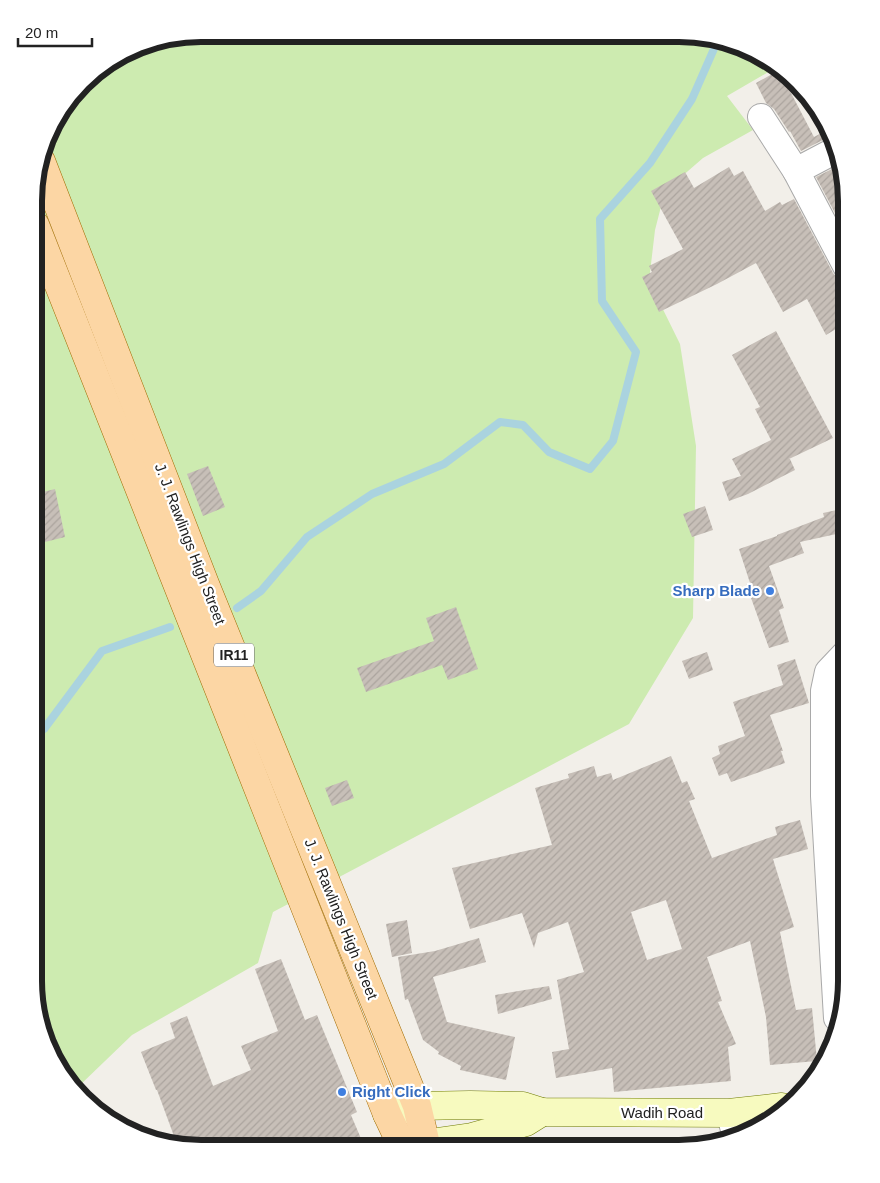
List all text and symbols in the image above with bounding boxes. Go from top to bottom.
scale bar [18,15,91,47]
text: 20 m [25,24,58,41]
street label: J. J. Rawlings High Street [152,461,229,628]
place label: Sharp Blade [672,582,760,599]
marker: Sharp Blade [764,585,776,597]
road number: IR11 [214,644,254,666]
street label: J. J. Rawlings High Street [301,836,382,1002]
place label: Right Click [352,1083,431,1100]
marker: Right Click [336,1086,348,1098]
street label: Wadih Road [621,1104,703,1121]

